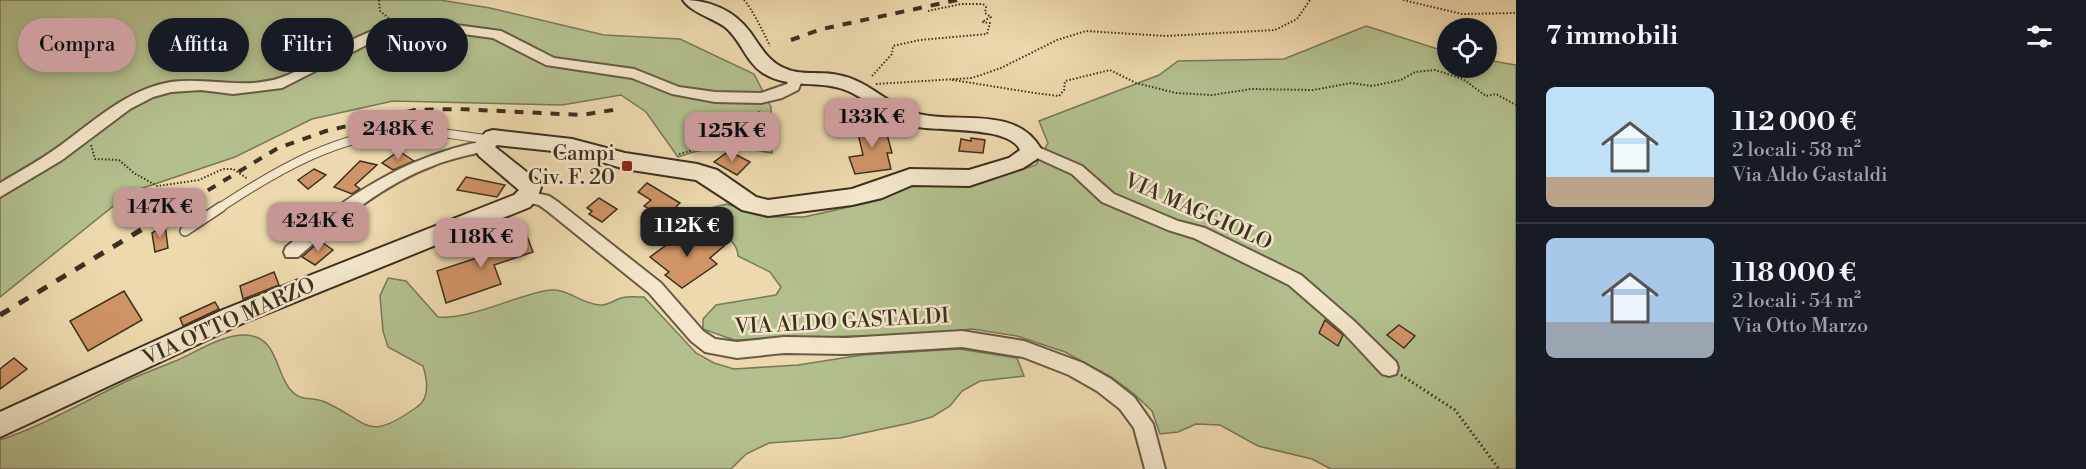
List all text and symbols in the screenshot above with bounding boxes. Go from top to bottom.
chip: Compra [18,18,136,72]
chip: Affitta [148,18,249,72]
chip: Filtri [261,18,354,72]
chip: Nuovo [366,18,468,72]
map controls [1437,18,1497,78]
button: locate [1437,18,1497,78]
text: 7 immobili [1546,20,1678,52]
icon: filters [2023,20,2056,53]
pin: 133K € [823,98,921,149]
text: 133K € [839,105,905,130]
text: 112 000 € [1732,106,1857,138]
pin: 248K € [349,110,447,161]
icon: home [1594,111,1666,183]
pin: 125K € [683,112,781,163]
text: 248K € [362,117,434,142]
text: 125K € [698,119,766,144]
text: 2 locali · 58 m² [1732,138,1861,163]
place label: Campi Civ. F. 20 [528,141,615,191]
marker: Campi Civ. F. 20 [620,159,634,173]
text: Via Aldo Gastaldi [1732,163,1888,188]
street label: VIA MAGGIOLO [1119,167,1276,256]
pin: 147K € [111,188,209,239]
text: 147K € [127,195,193,220]
pin: 424K € [269,202,367,253]
pin: 112K € [638,207,736,258]
text: 424K € [282,209,354,234]
text: 112K € [654,214,720,239]
pin: 118K € [432,218,530,269]
text: 118K € [449,225,513,250]
text: 118 000 € [1732,257,1856,289]
icon: home [1594,262,1666,334]
street label: VIA OTTO MARZO [138,272,319,372]
text: 2 locali · 54 m² [1732,289,1861,314]
street label: VIA ALDO GASTALDI [733,303,950,341]
text: Via Otto Marzo [1732,314,1868,339]

